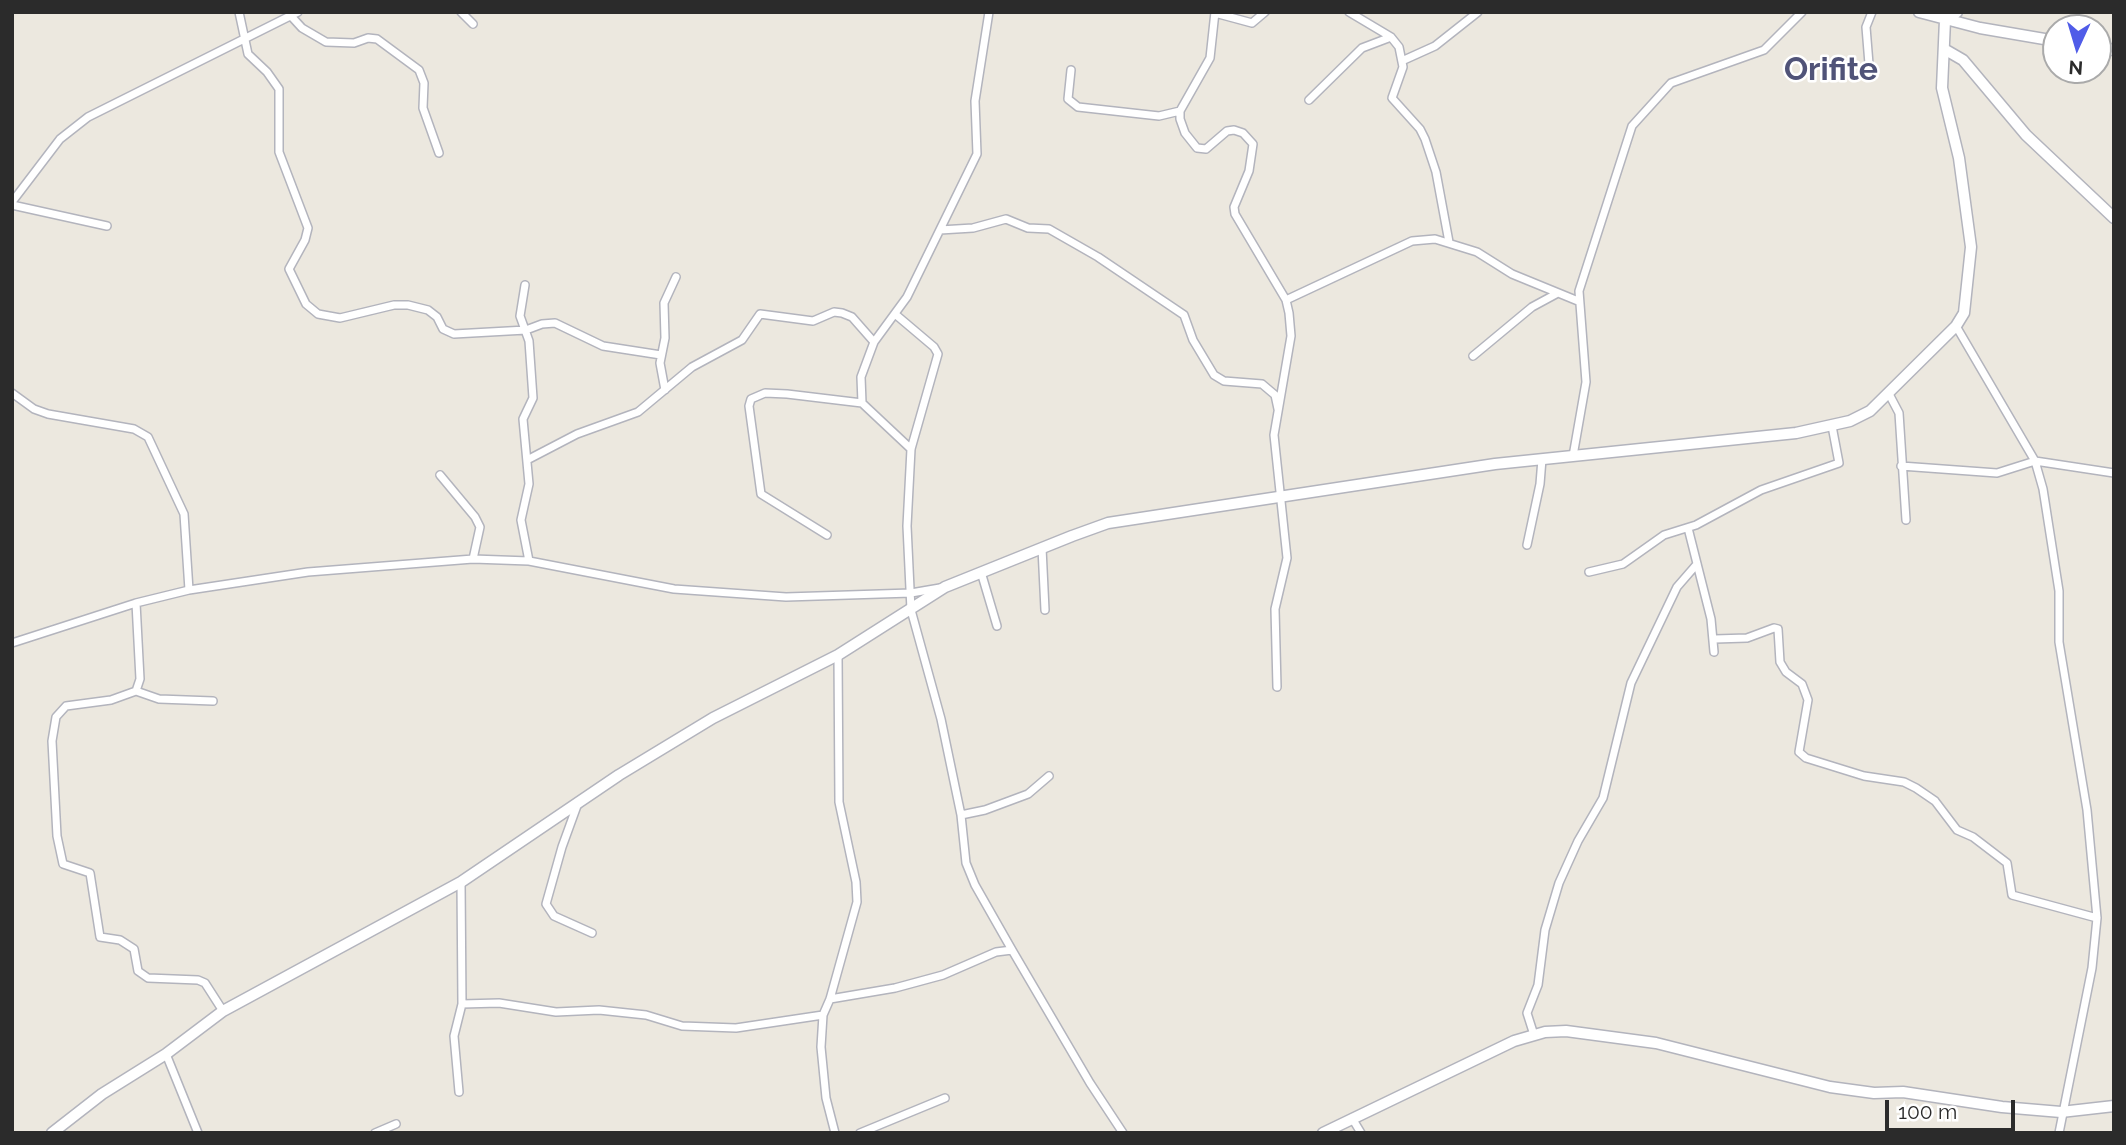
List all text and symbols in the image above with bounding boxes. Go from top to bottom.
north arrow [2042,14,2112,84]
district label: Orifite [1784,51,1878,89]
text: N [2068,56,2084,79]
scale bar [1888,1086,2018,1130]
text: 100 m [1898,1099,1957,1124]

